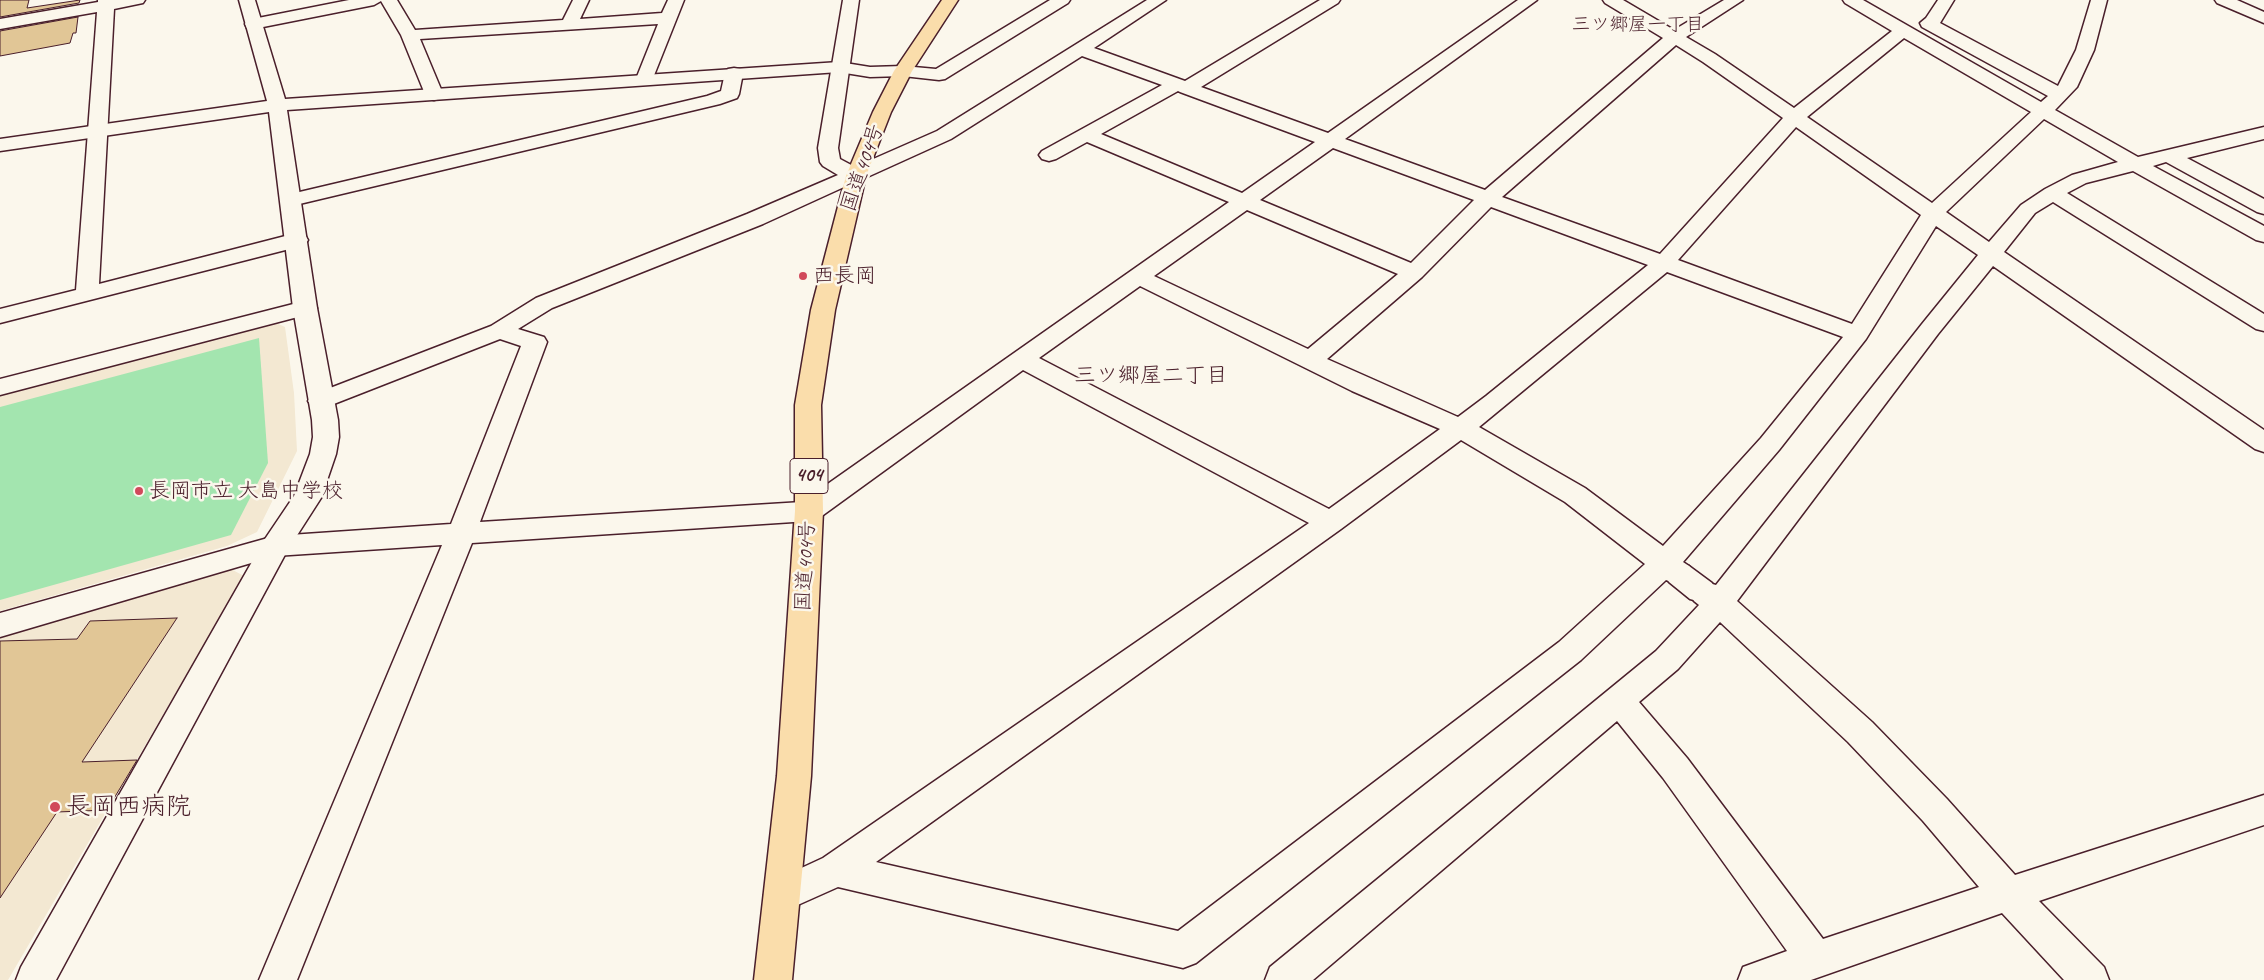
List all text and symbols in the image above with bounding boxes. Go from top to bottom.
district label: 三ツ郷屋一丁目 [1572,14,1704,36]
street label: 国道404号 [836,121,890,215]
place label: 西長岡 [813,263,876,289]
marker: 西長岡 [797,270,809,282]
district label: 三ツ郷屋二丁目 [1074,363,1228,389]
road number: 404 [790,458,828,494]
place label: 長岡市立 大島中学校 [149,478,343,504]
marker: 長岡市立 大島中学校 [133,485,145,497]
street label: 国道404号 [791,520,821,612]
place label: 長岡西病院 [66,792,191,822]
marker: 長岡西病院 [48,800,62,814]

